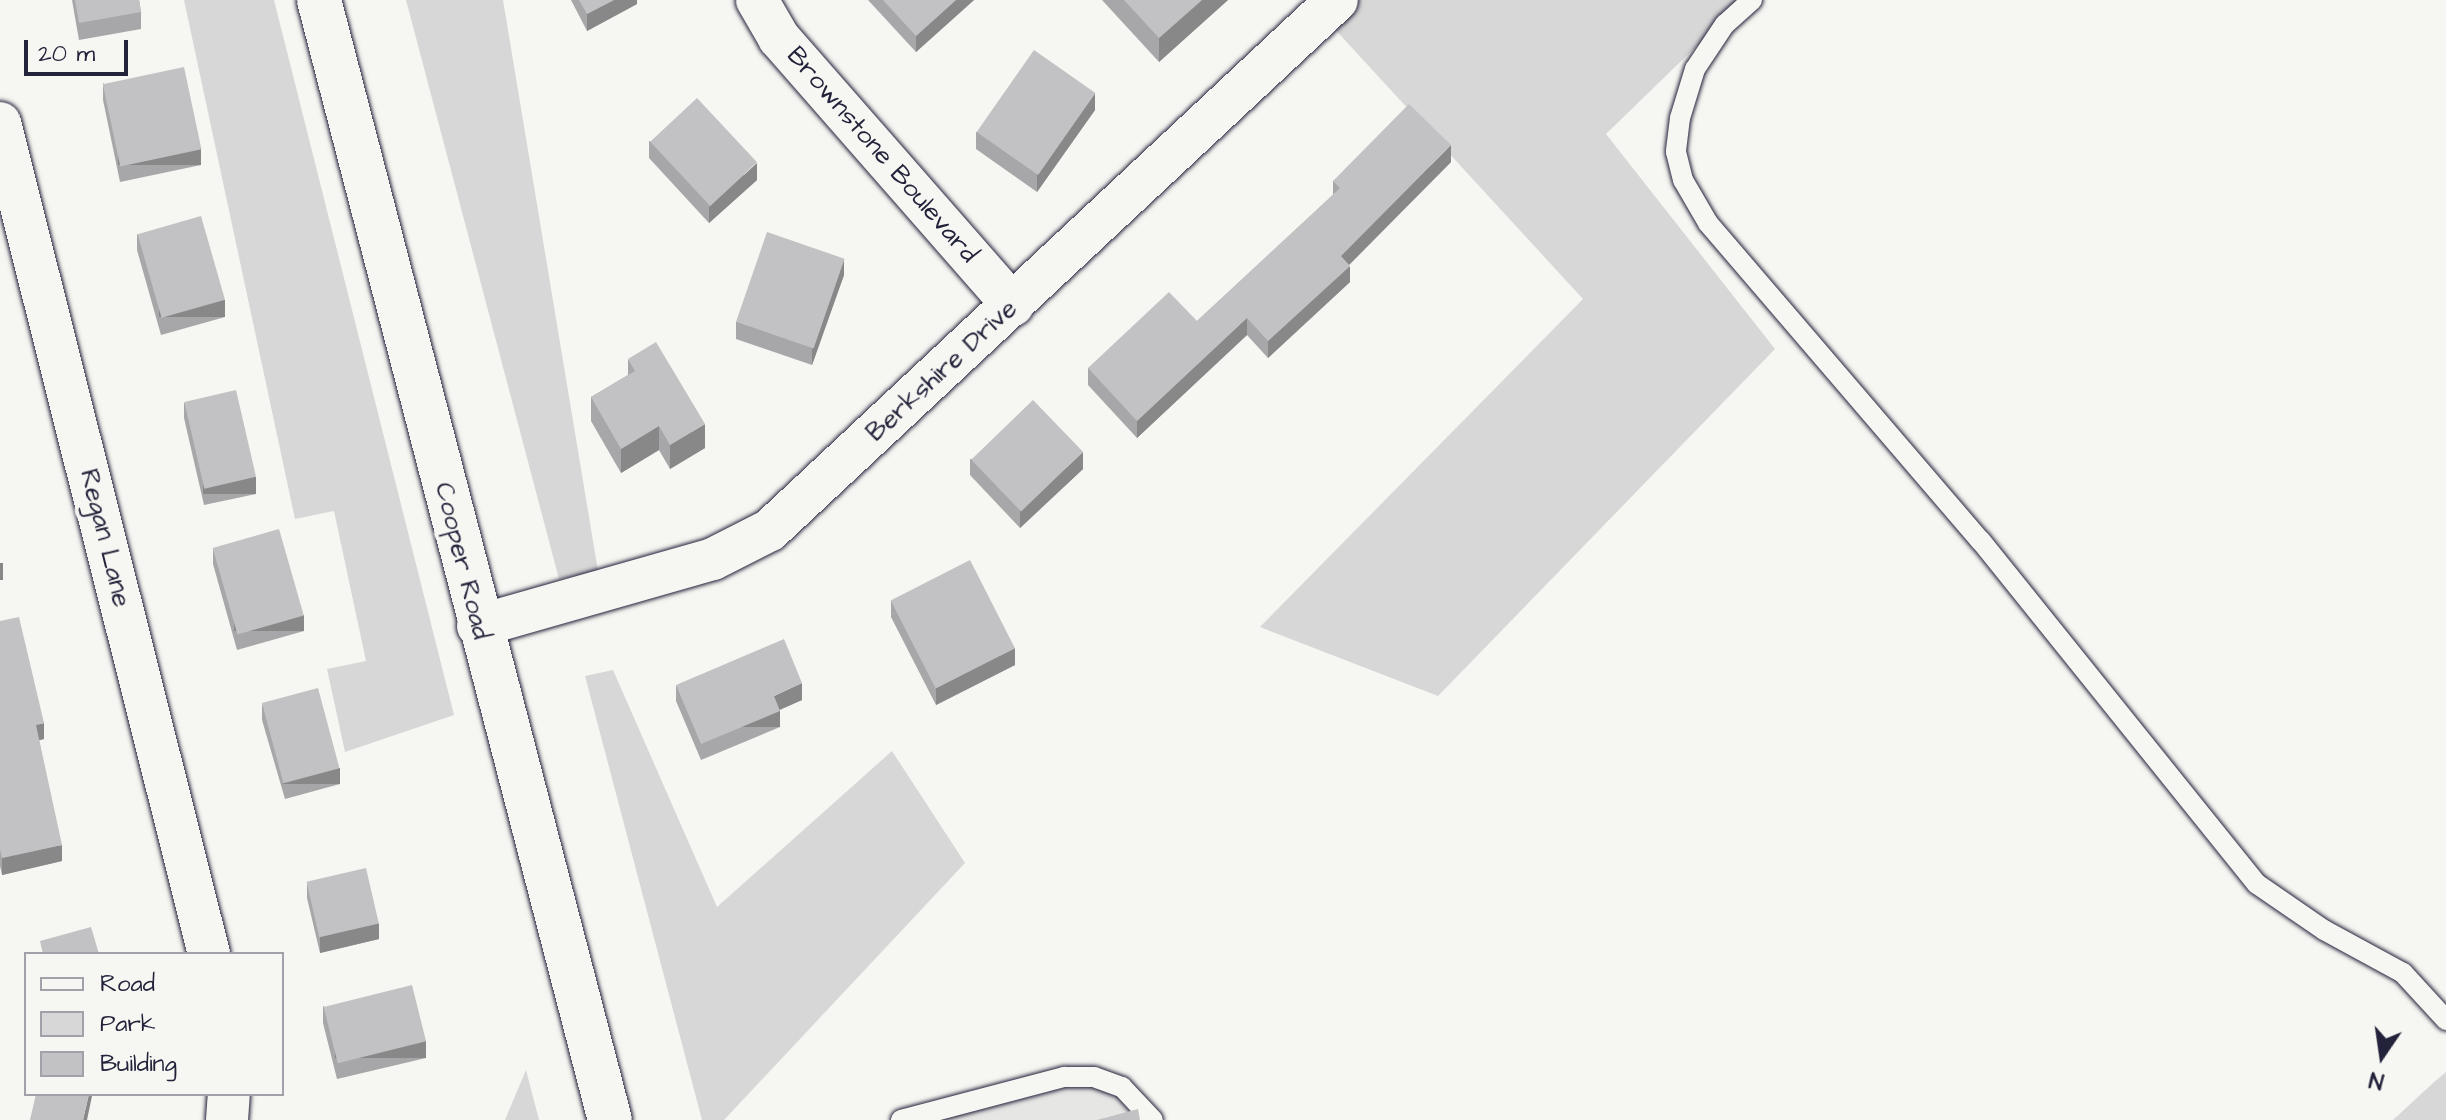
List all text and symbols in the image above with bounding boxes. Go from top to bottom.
scale bar [28,24,132,74]
text: 20 m [38,37,95,71]
street label: Brownstone Boulevard [780,41,984,269]
street label: Berkshire Drive [860,293,1024,449]
street label: Regan Lane [73,466,137,610]
street label: Cooper Road [427,479,497,643]
legend [24,952,284,1096]
text: Road [100,967,155,1001]
text: Park [100,1007,156,1041]
north arrow [2342,1016,2422,1096]
text: Building [100,1047,177,1081]
text: N [2366,1063,2387,1097]

